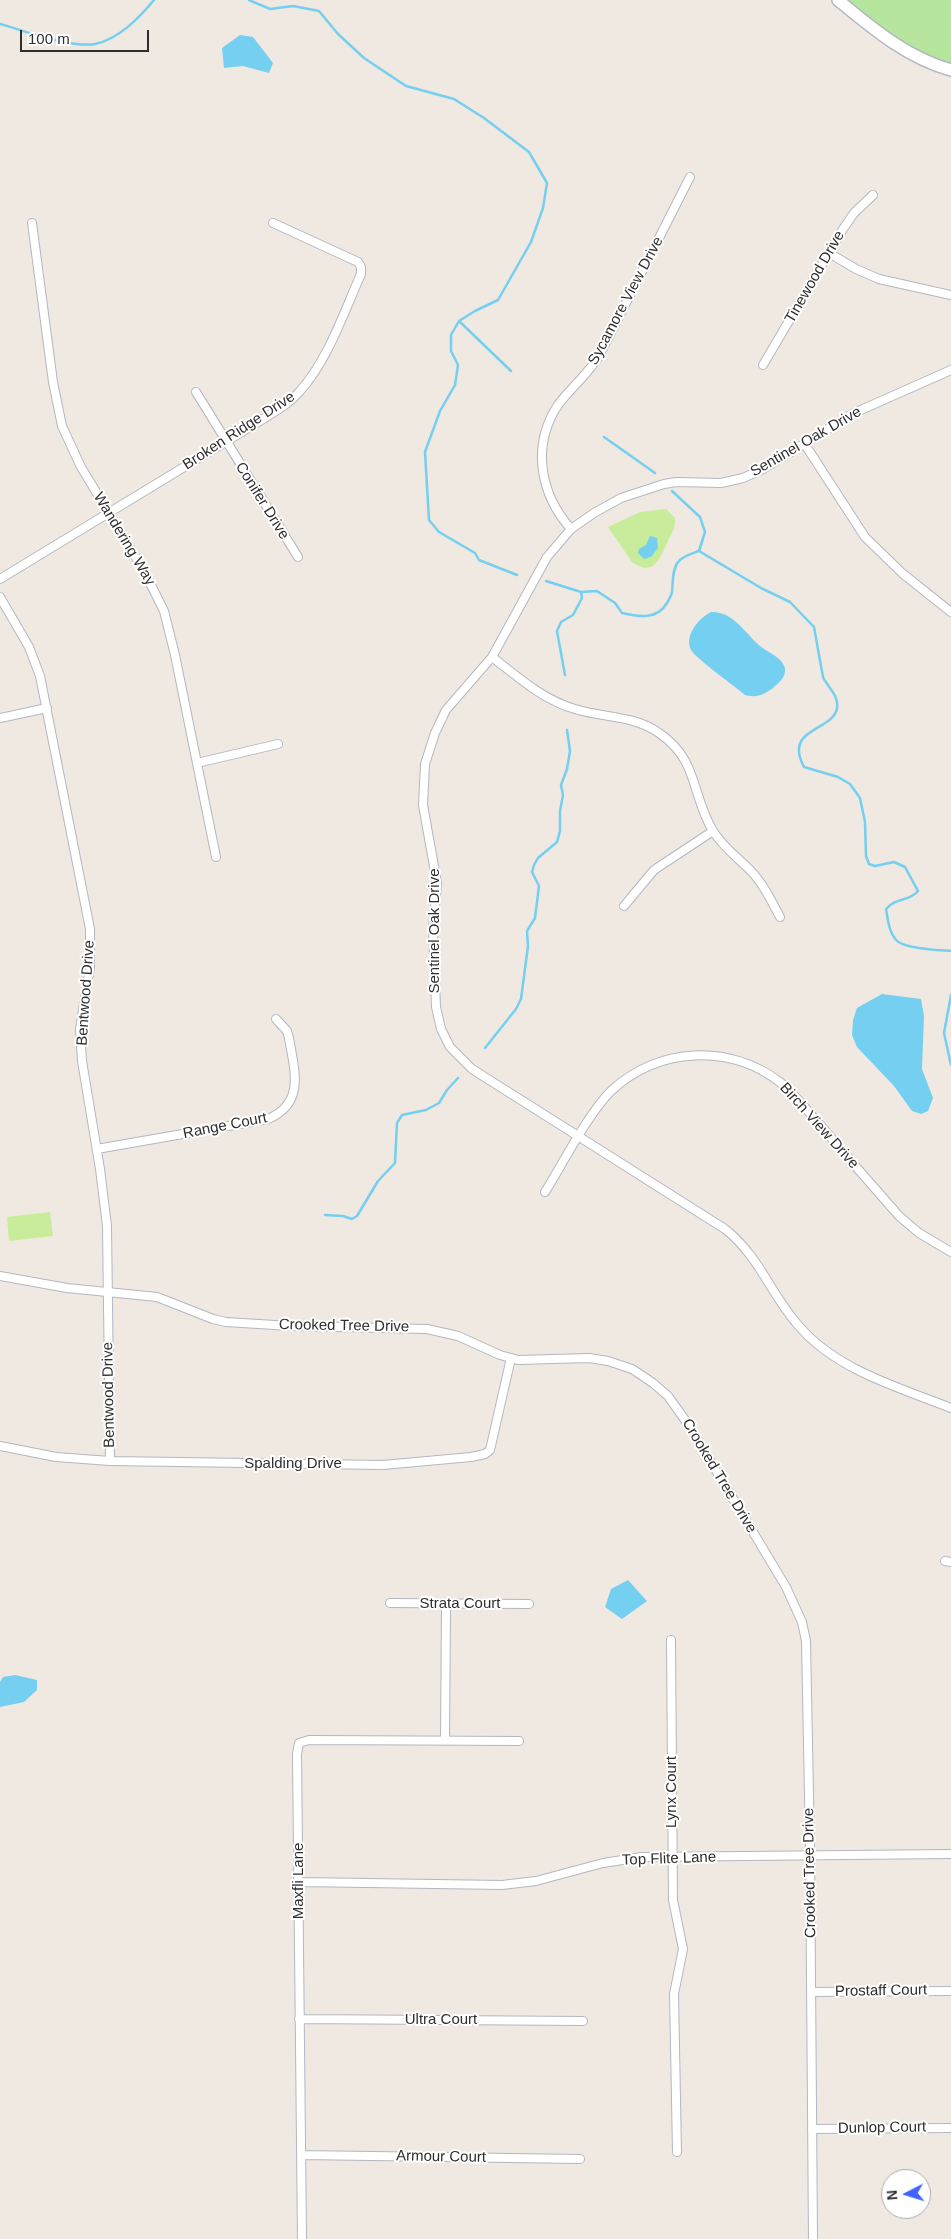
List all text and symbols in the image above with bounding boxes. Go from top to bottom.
scale bar [22,20,151,52]
text: 100 m [28,30,70,47]
street label: Tinewood Drive [781,228,849,326]
street label: Sycamore View Drive [584,234,668,368]
street label: Broken Ridge Drive [180,388,298,474]
street label: Sentinel Oak Drive [747,403,865,481]
street label: Conifer Drive [231,459,293,543]
street label: Wandering Way [89,489,159,589]
street label: Sentinel Oak Drive [426,868,444,994]
street label: Bentwood Drive [73,940,99,1046]
street label: Birch View Drive [776,1079,862,1173]
street label: Range Court [182,1109,268,1143]
street label: Crooked Tree Drive [279,1316,409,1336]
street label: Bentwood Drive [99,1342,119,1448]
street label: Crooked Tree Drive [678,1416,760,1536]
street label: Spalding Drive [244,1455,342,1473]
street label: Strata Court [420,1595,500,1613]
street label: Lynx Court [663,1756,681,1828]
street label: Crooked Tree Drive [800,1808,820,1938]
street label: Maxfli Lane [290,1843,308,1919]
street label: Top Flite Lane [622,1848,716,1870]
street label: Prostaff Court [835,1981,927,2001]
street label: Ultra Court [405,2011,477,2029]
street label: Dunlop Court [838,2118,926,2138]
street label: Armour Court [396,2147,486,2167]
north arrow [881,2169,931,2219]
text: N [884,2189,900,2201]

